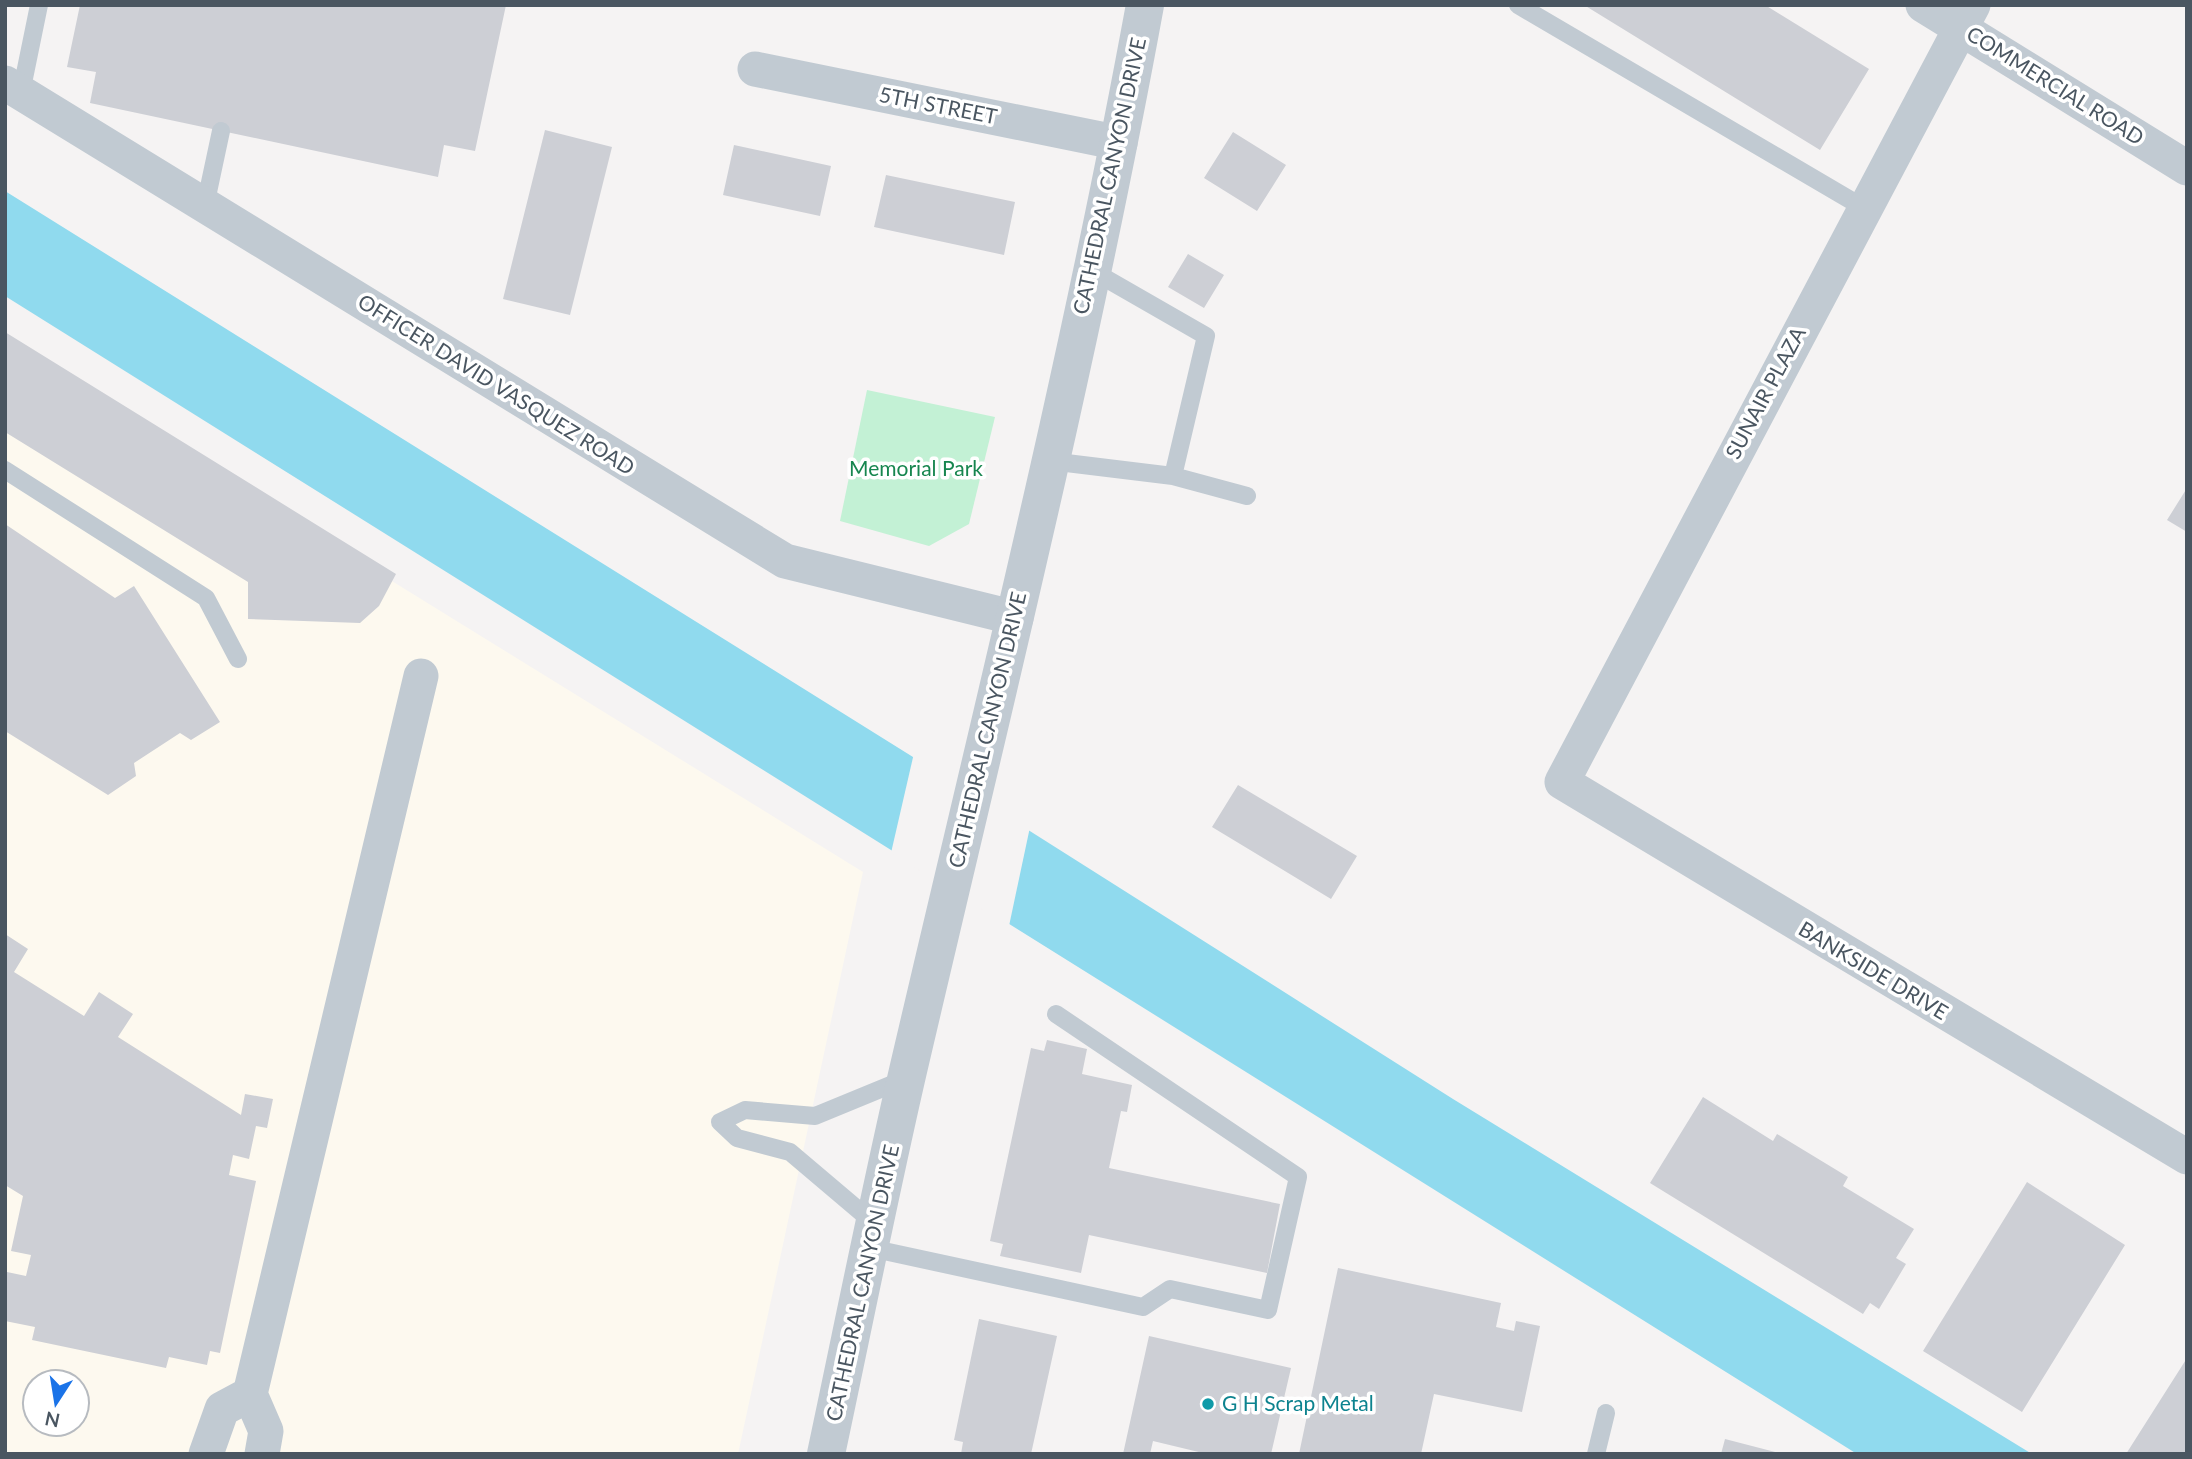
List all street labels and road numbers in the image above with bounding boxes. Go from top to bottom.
street label: COMMERCIAL ROAD [1963,20,2149,149]
street label: CATHEDRAL CANYON DRIVE [1067,35,1150,316]
street label: 5TH STREET [877,81,1000,128]
street label: OFFICER DAVID VASQUEZ ROAD [354,288,640,479]
street label: SUNAIR PLAZA [1719,321,1810,463]
street label: CATHEDRAL CANYON DRIVE [943,589,1030,870]
street label: BANKSIDE DRIVE [1795,915,1953,1024]
street label: CATHEDRAL CANYON DRIVE [820,1142,903,1423]

